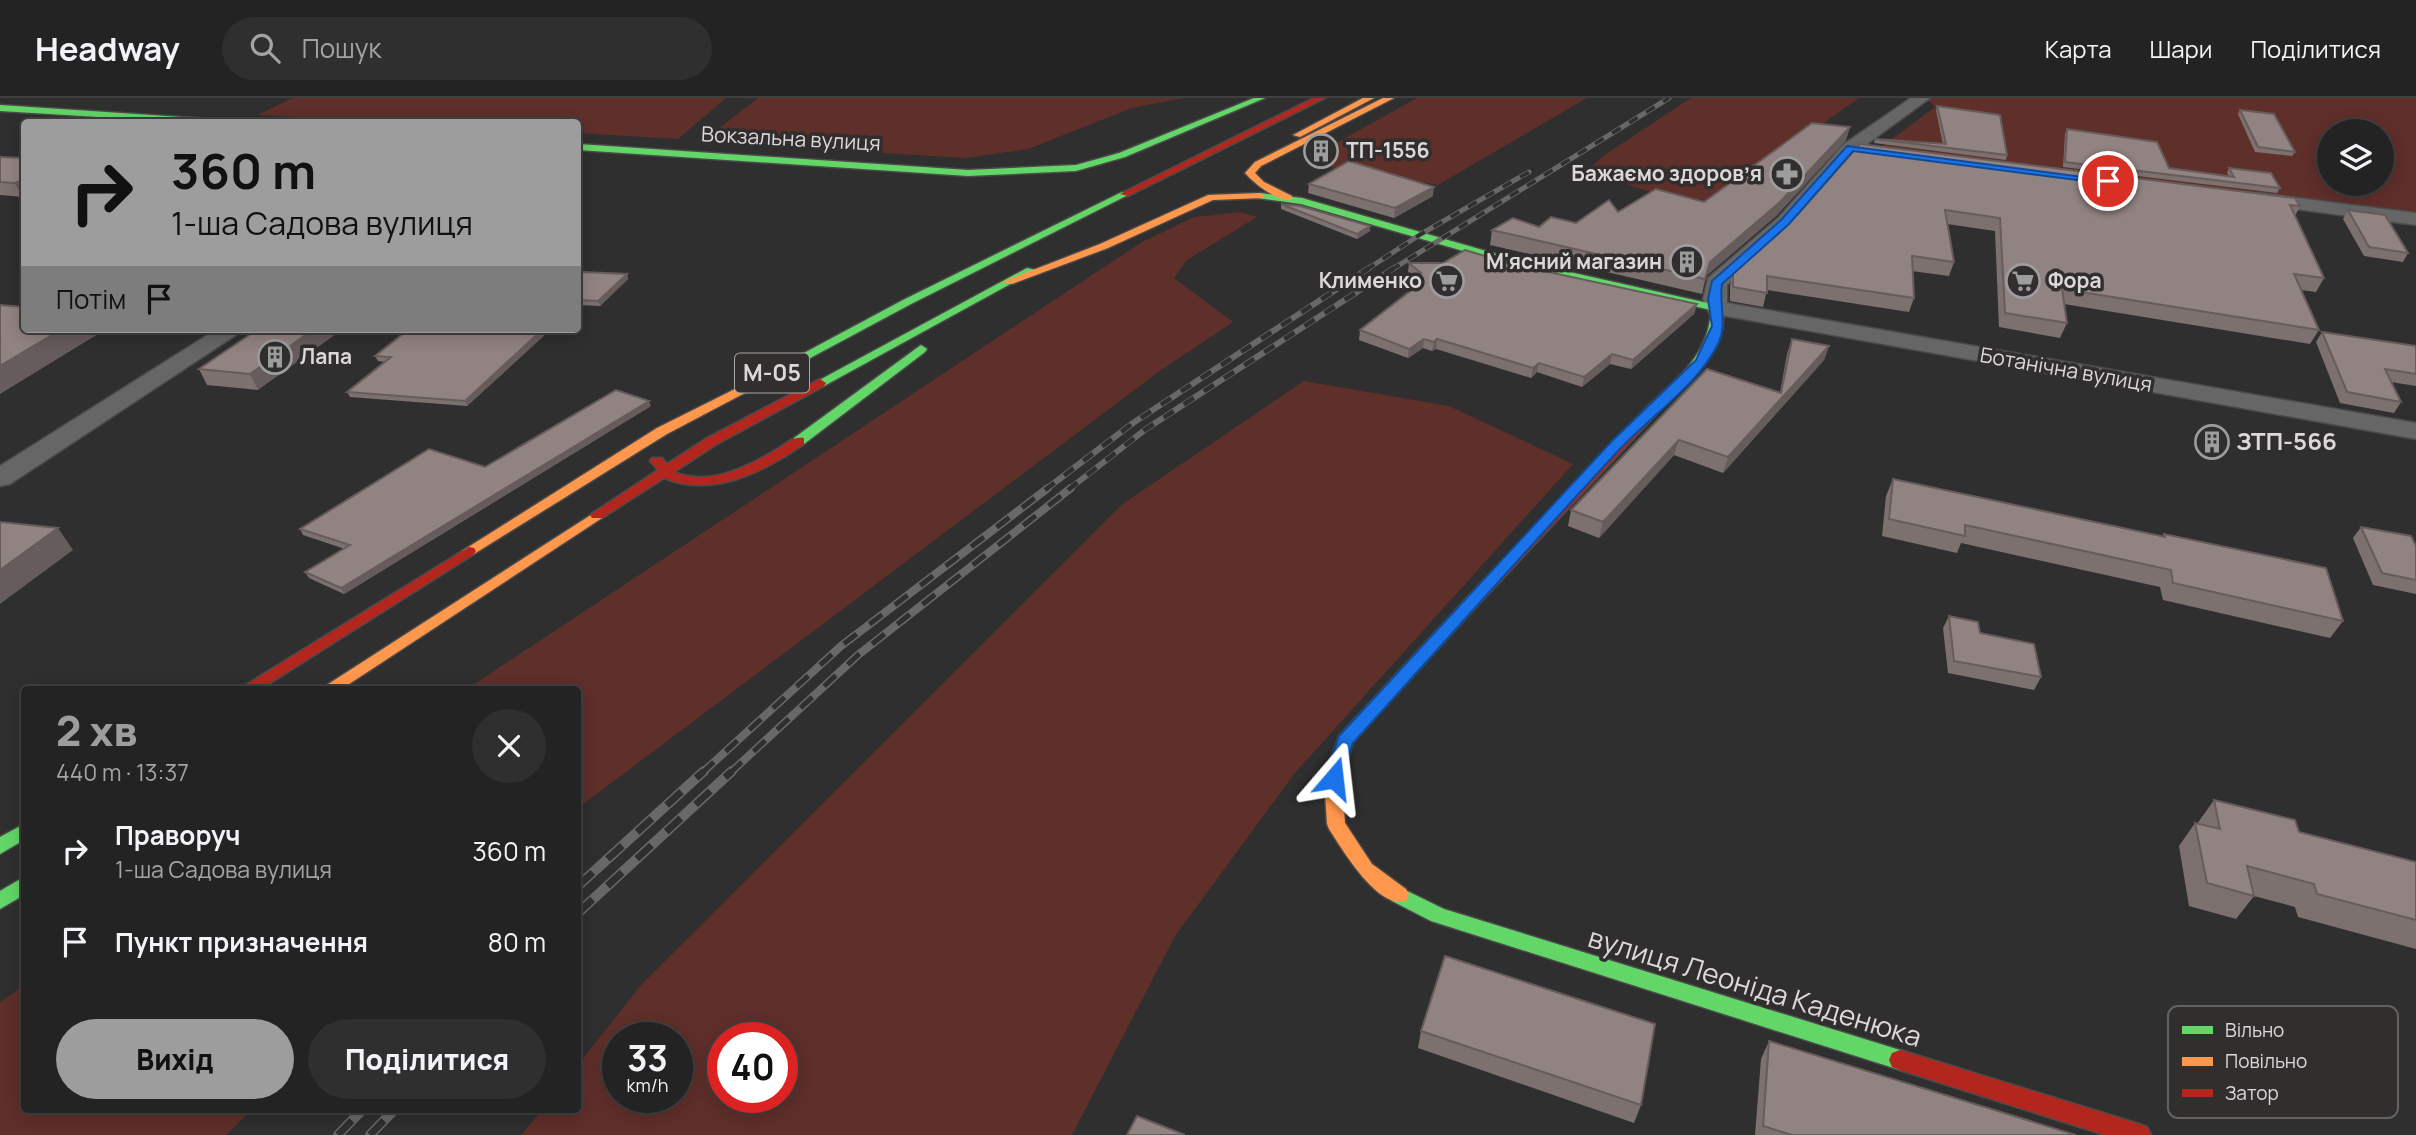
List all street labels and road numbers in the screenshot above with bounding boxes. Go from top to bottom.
street label: Вокзальна вулиця [701,119,882,157]
street label: Ботанічна вулиця [1978,340,2154,398]
road number: М-05 [735,354,809,392]
street label: вулиця Леоніда Каденюка [1584,917,1927,1055]

